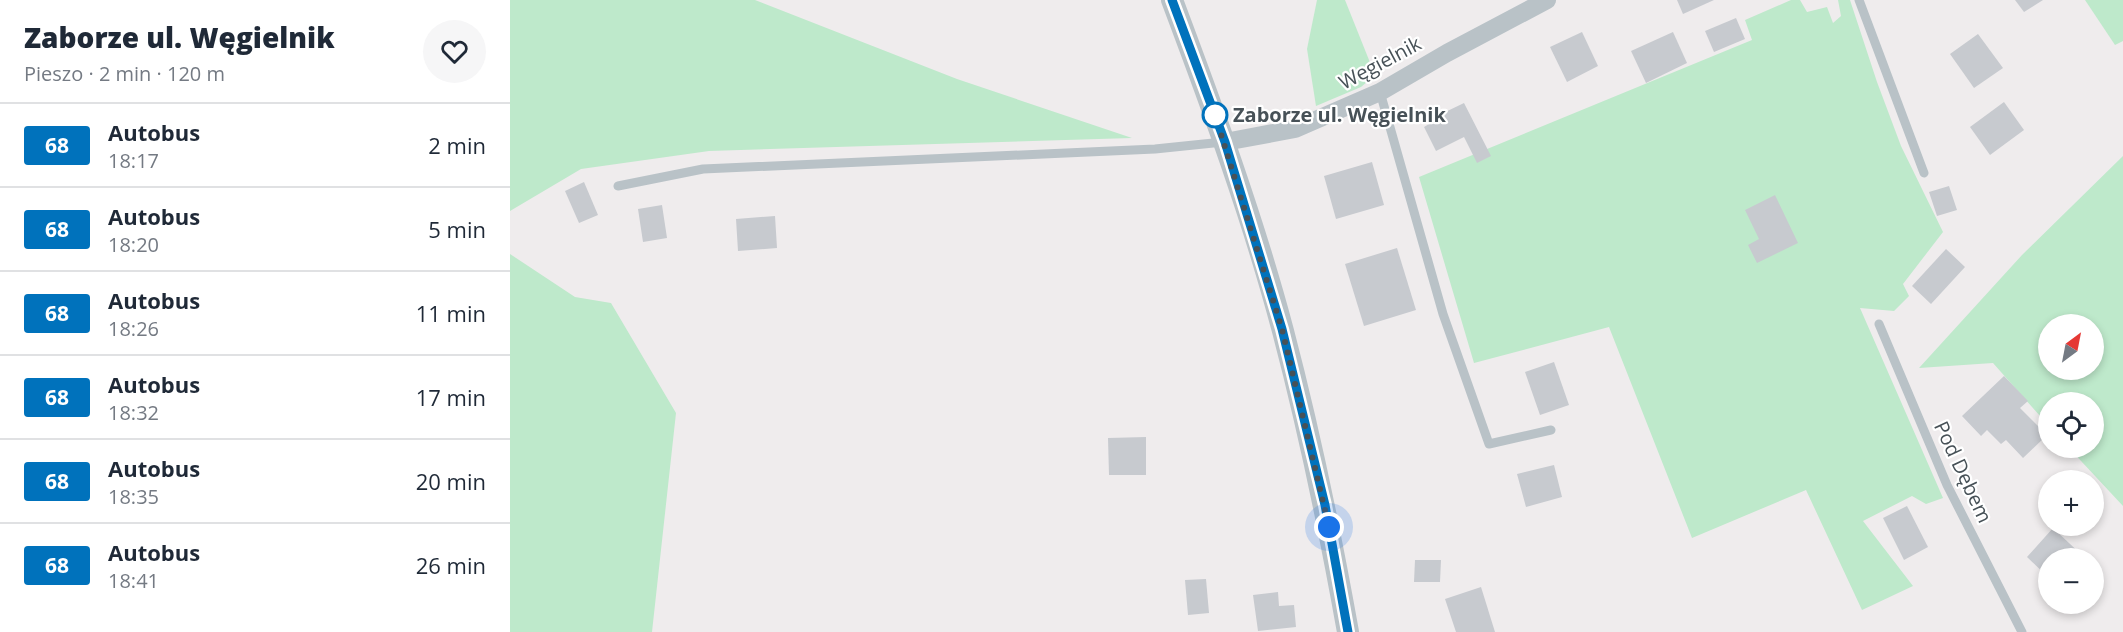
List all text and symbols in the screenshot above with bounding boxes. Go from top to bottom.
text: Zaborze ul. Węgielnik [24,18,335,56]
button: heart [423,20,486,83]
street label: Węgielnik [1334,29,1426,96]
text: Pieszo · 2 min · 120 m [24,60,225,87]
place label: Zaborze ul. Węgielnik [1233,101,1446,128]
marker: Zaborze ul. Węgielnik [1202,102,1228,128]
text: Autobus [108,117,200,147]
text: 2 min [428,130,486,160]
text: 68 [45,131,69,159]
text: 18:17 [108,147,159,174]
text: Autobus [108,201,200,231]
text: 5 min [428,214,486,244]
text: 68 [45,215,69,243]
text: 18:20 [108,231,159,258]
text: Autobus [108,285,200,315]
text: 11 min [416,298,486,328]
text: 68 [45,299,69,327]
north arrow [2038,314,2104,380]
map controls [2038,314,2104,614]
text: 18:26 [108,315,159,342]
text: Autobus [108,369,200,399]
text: 17 min [416,382,486,412]
text: 68 [45,383,69,411]
button: locate [2038,392,2104,458]
text: 18:32 [108,399,159,426]
street label: Pod Dębem [1928,417,1999,527]
text: Autobus [108,453,200,483]
text: 20 min [416,466,486,496]
text: 68 [45,467,69,495]
button: + [2038,470,2104,536]
text: 18:35 [108,483,159,510]
your location [1314,512,1344,542]
text: Autobus [108,537,200,567]
button: − [2038,548,2104,614]
text: 26 min [416,550,486,580]
text: 68 [45,551,69,579]
text: 18:41 [108,567,159,594]

